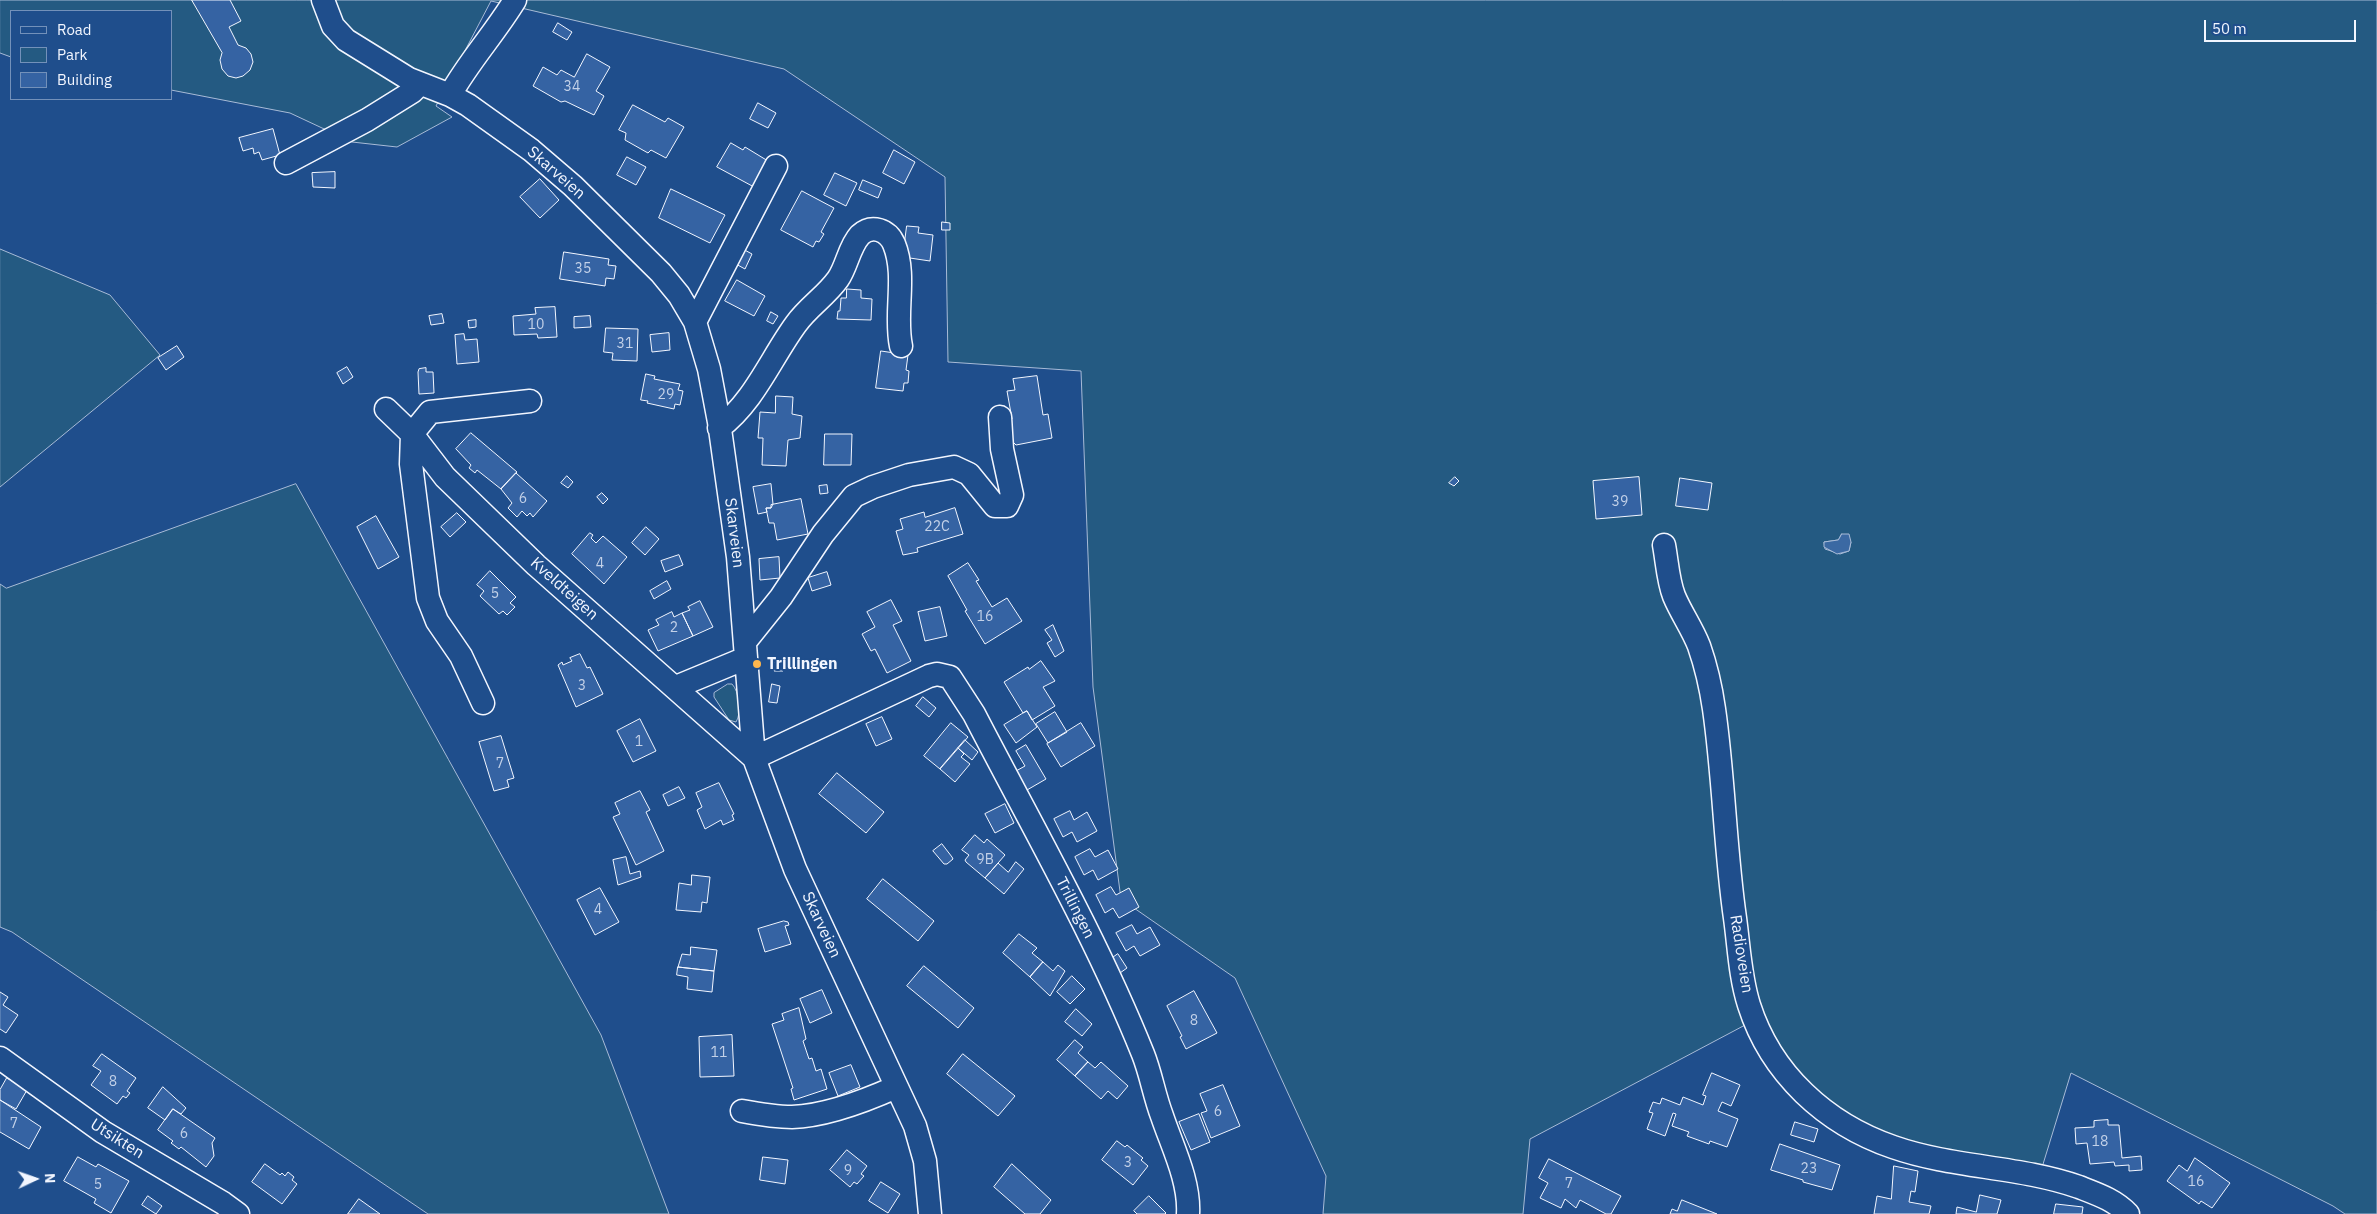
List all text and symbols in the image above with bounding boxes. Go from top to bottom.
legend [10,10,172,100]
scale bar [2207,10,2360,42]
text: 50 m [2212,19,2247,38]
text: Road [57,20,92,39]
text: Park [57,45,87,64]
text: Building [57,70,112,89]
house number: 34 [564,79,580,95]
street label: Skarveien [523,143,589,203]
house number: 35 [575,261,591,277]
house number: 10 [528,317,544,333]
house number: 31 [617,336,633,352]
house number: 29 [658,387,674,403]
house number: 6 [519,491,527,507]
house number: 39 [1612,494,1628,510]
street label: Skarveien [720,497,748,569]
house number: 22C [924,519,950,535]
street label: Kveldteigen [526,554,602,624]
house number: 4 [596,556,604,572]
house number: 5 [491,586,499,602]
house number: 16 [977,609,993,625]
house number: 2 [670,620,678,636]
place label: Trillingen [767,654,838,674]
marker: Trillingen [751,658,763,670]
house number: 3 [578,678,586,694]
house number: 1 [635,734,643,750]
house number: 7 [496,756,504,772]
house number: 9B [976,852,994,868]
street label: Trillingen [1051,874,1099,942]
street label: Skarveien [797,889,845,961]
house number: 4 [594,902,602,918]
street label: Radioveien [1725,913,1757,995]
house number: 8 [1190,1013,1198,1029]
house number: 11 [711,1045,727,1061]
house number: 8 [109,1074,117,1090]
house number: 6 [1214,1104,1222,1120]
street label: Utsikten [86,1115,148,1163]
house number: 7 [10,1116,18,1132]
house number: 6 [180,1126,188,1142]
house number: 18 [2092,1134,2108,1150]
north arrow [10,1154,60,1204]
house number: 3 [1124,1155,1132,1171]
house number: 23 [1801,1161,1817,1177]
house number: 9 [844,1163,852,1179]
text: N [41,1173,59,1184]
house number: 16 [2188,1174,2204,1190]
house number: 7 [1565,1176,1573,1192]
house number: 5 [94,1177,102,1193]

